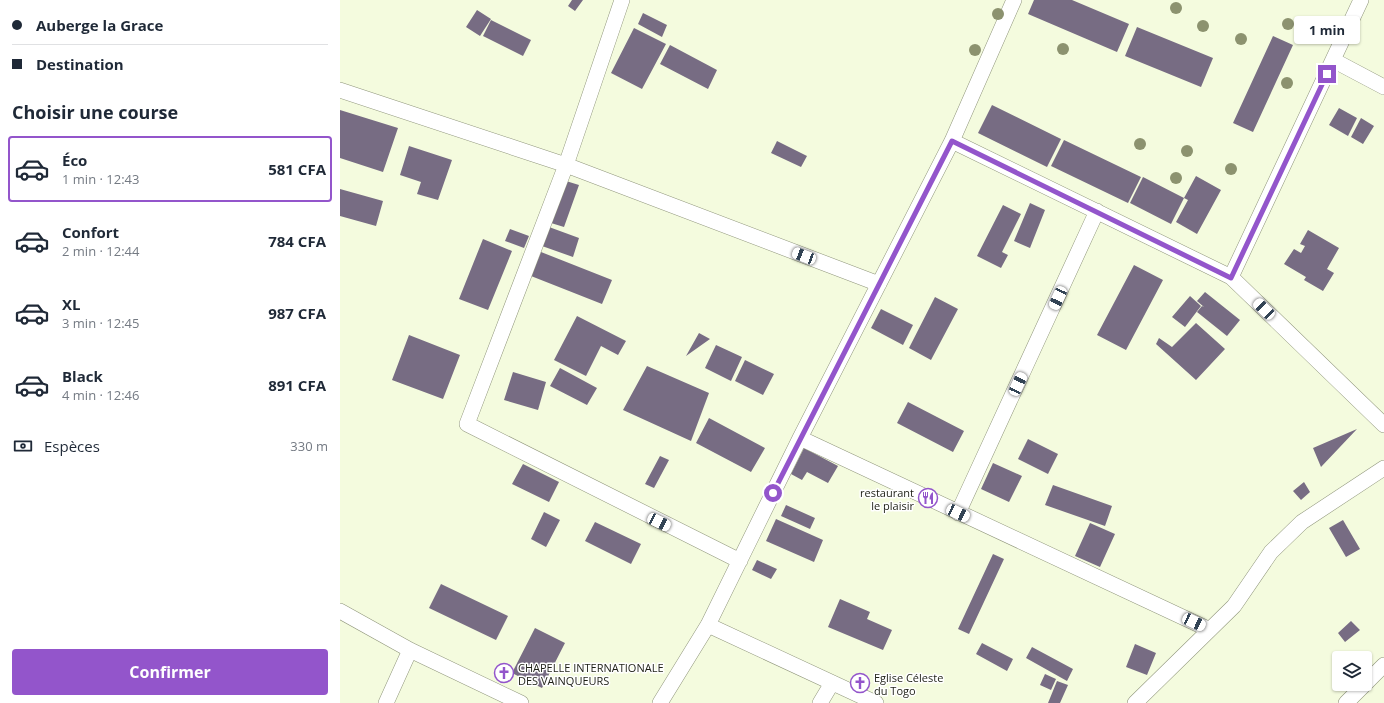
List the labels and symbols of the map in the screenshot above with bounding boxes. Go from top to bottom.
callout: 1 min [1294,16,1360,44]
route end [1318,65,1336,83]
car [791,246,817,266]
car [1047,285,1069,311]
car [1251,296,1277,322]
car [1007,371,1029,397]
route start [764,484,782,502]
place label: restaurant le plaisir [860,485,914,513]
restaurant icon: restaurant le plaisir [917,487,939,509]
car [945,502,971,524]
car [646,511,672,533]
car [1181,611,1207,633]
place label: CHAPELLE INTERNATIONALE DES VAINQUEURS [518,660,664,688]
church icon: CHAPELLE INTERNATIONALE DES VAINQUEURS [493,662,515,684]
place label: Eglise Céleste du Togo [874,670,943,698]
church icon: Eglise Céleste du Togo [849,672,871,694]

